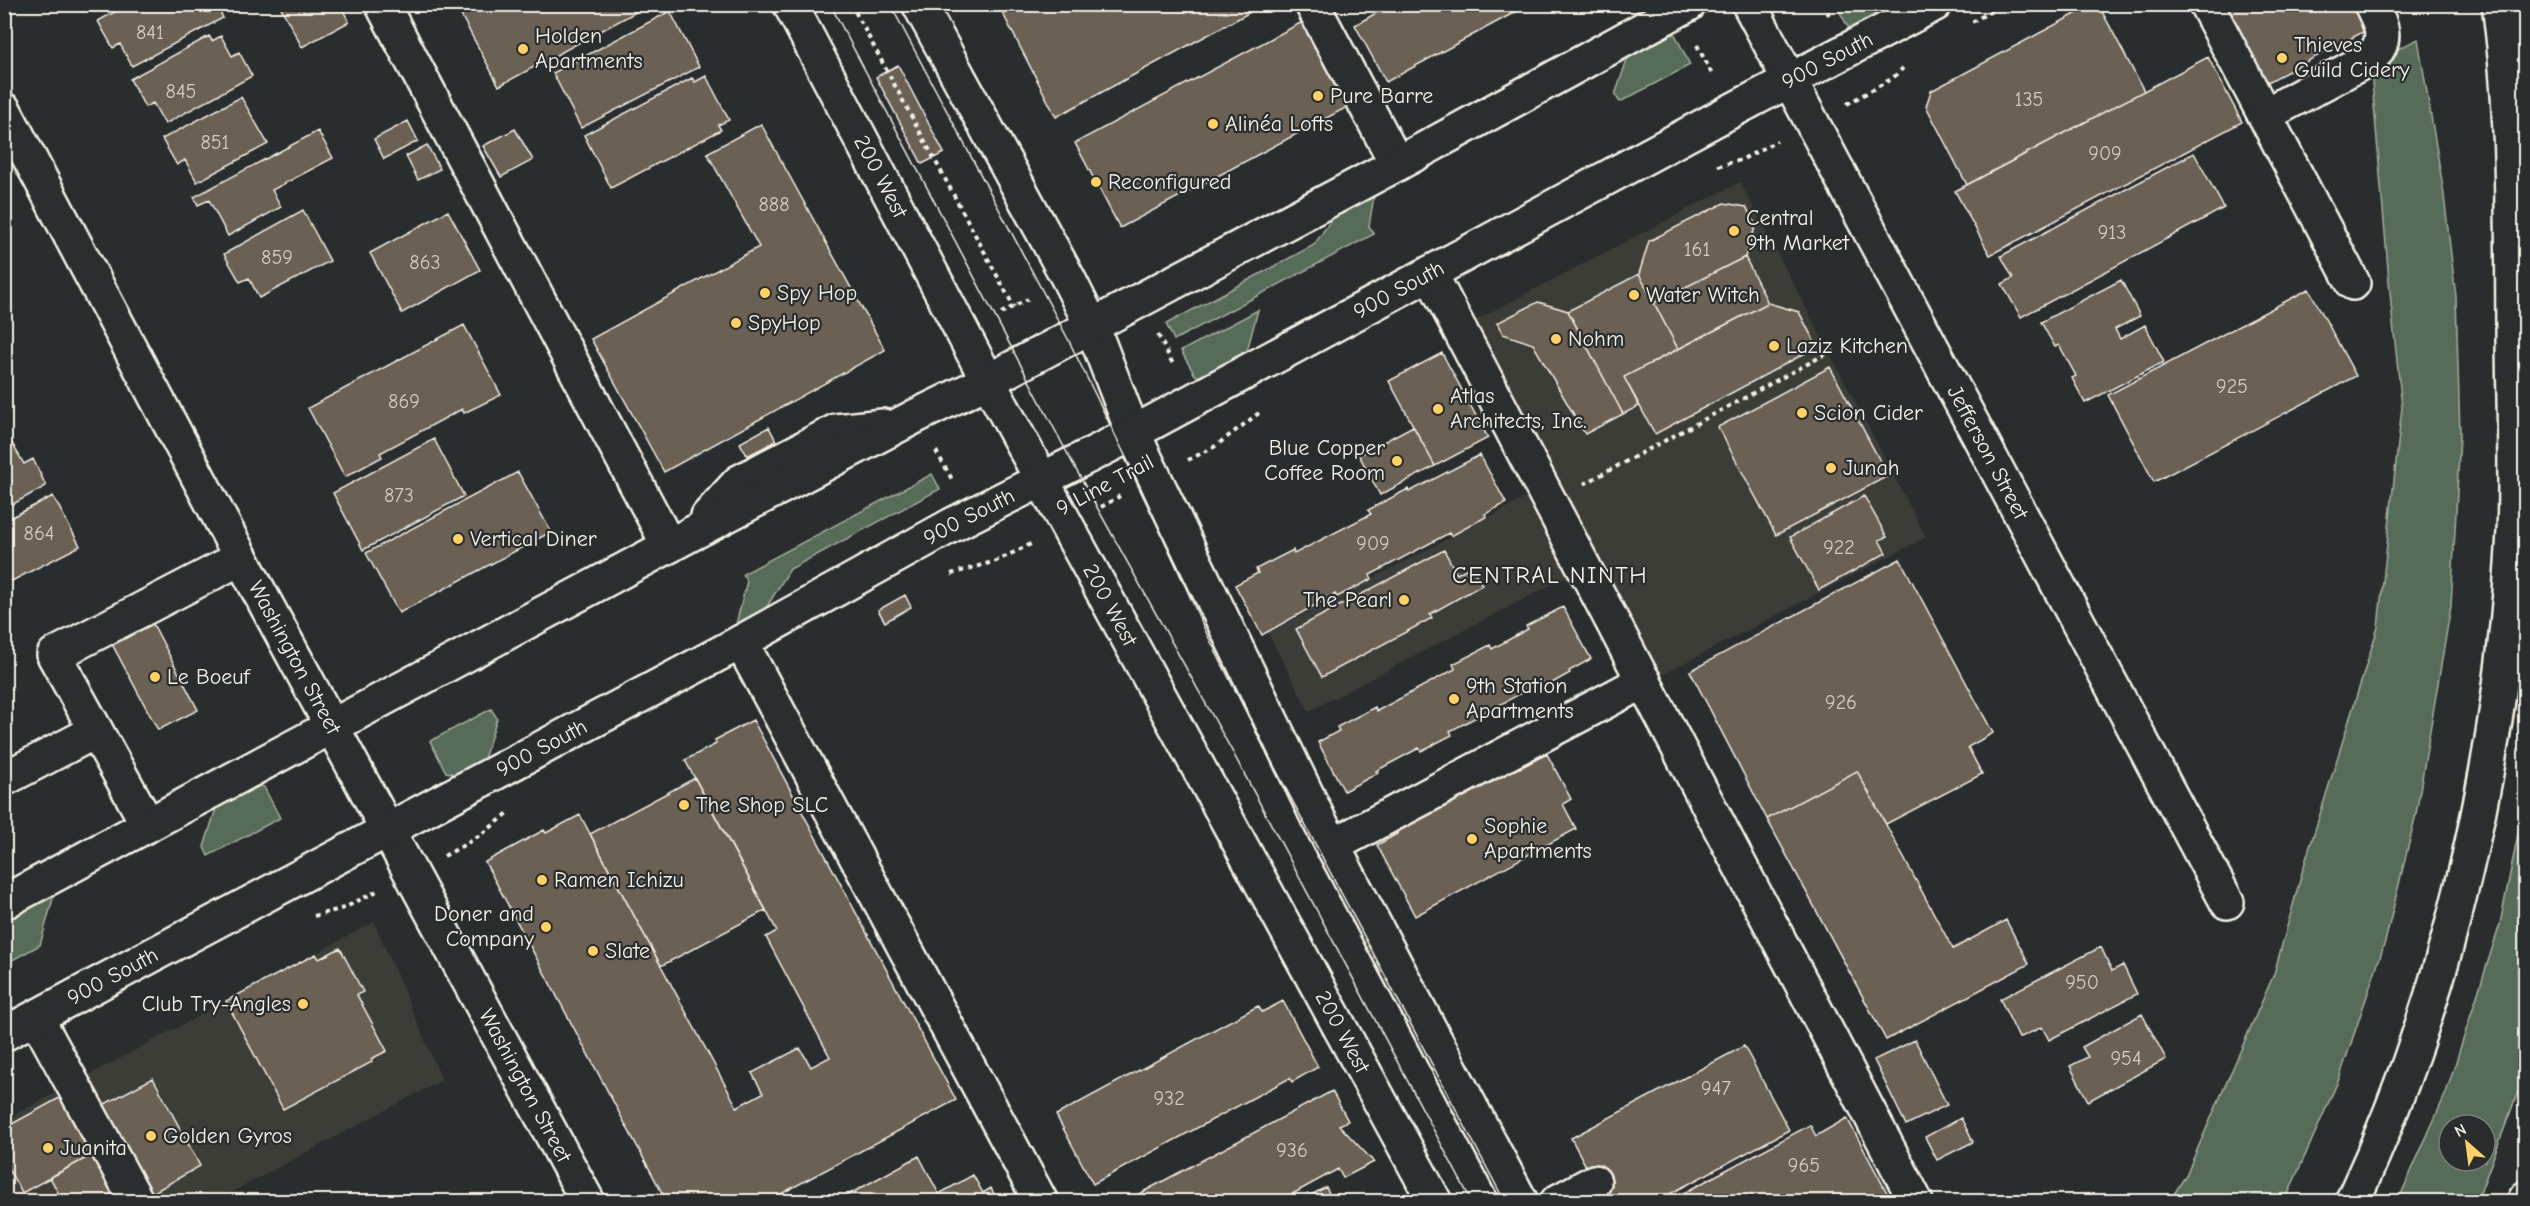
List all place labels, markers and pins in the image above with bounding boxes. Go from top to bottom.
place label: Holden Apartments [535,23,643,74]
place label: Thieves Guild Cidery [2294,32,2410,83]
marker: Holden Apartments [516,42,530,56]
marker: Thieves Guild Cidery [2275,51,2289,65]
place label: Pure Barre [1330,83,1433,109]
marker: Pure Barre [1311,89,1325,103]
place label: Alinéa Lofts [1225,111,1333,137]
marker: Alinéa Lofts [1206,117,1220,131]
place label: Reconfigured [1108,169,1231,195]
marker: Reconfigured [1089,175,1103,189]
place label: Central 9th Market [1746,205,1850,256]
marker: Central 9th Market [1727,224,1741,238]
place label: Spy Hop [777,280,857,306]
place label: Water Witch [1646,282,1760,308]
marker: Spy Hop [758,286,772,300]
marker: Water Witch [1627,288,1641,302]
place label: SpyHop [748,310,821,336]
marker: SpyHop [729,316,743,330]
place label: Nohm [1568,326,1624,352]
marker: Nohm [1549,332,1563,346]
place label: Laziz Kitchen [1786,333,1908,359]
marker: Laziz Kitchen [1767,339,1781,353]
place label: Atlas Architects, Inc. [1450,383,1587,434]
place label: Scion Cider [1814,400,1923,426]
marker: Atlas Architects, Inc. [1431,402,1445,416]
marker: Scion Cider [1795,406,1809,420]
place label: Blue Copper Coffee Room [1264,435,1385,486]
marker: Blue Copper Coffee Room [1390,454,1404,468]
place label: Junah [1843,455,1900,481]
marker: Junah [1824,461,1838,475]
place label: Vertical Diner [470,526,597,552]
marker: Vertical Diner [451,532,465,546]
place label: The Pearl [1303,587,1392,613]
marker: The Pearl [1397,593,1411,607]
place label: Le Boeuf [167,664,252,690]
marker: Le Boeuf [148,670,162,684]
place label: 9th Station Apartments [1466,673,1574,724]
marker: 9th Station Apartments [1447,692,1461,706]
place label: The Shop SLC [696,792,828,818]
marker: The Shop SLC [677,798,691,812]
place label: Sophie Apartments [1484,813,1592,864]
marker: Sophie Apartments [1465,832,1479,846]
place label: Ramen Ichizu [554,867,684,893]
marker: Ramen Ichizu [535,873,549,887]
place label: Doner and Company [434,901,534,952]
marker: Doner and Company [539,920,553,934]
place label: Slate [605,938,650,964]
marker: Slate [586,944,600,958]
place label: Club Try-Angles [142,991,291,1017]
marker: Club Try-Angles [296,997,310,1011]
place label: Golden Gyros [163,1123,292,1149]
marker: Golden Gyros [144,1129,158,1143]
place label: Juanita [60,1135,127,1161]
marker: Juanita [41,1141,55,1155]

